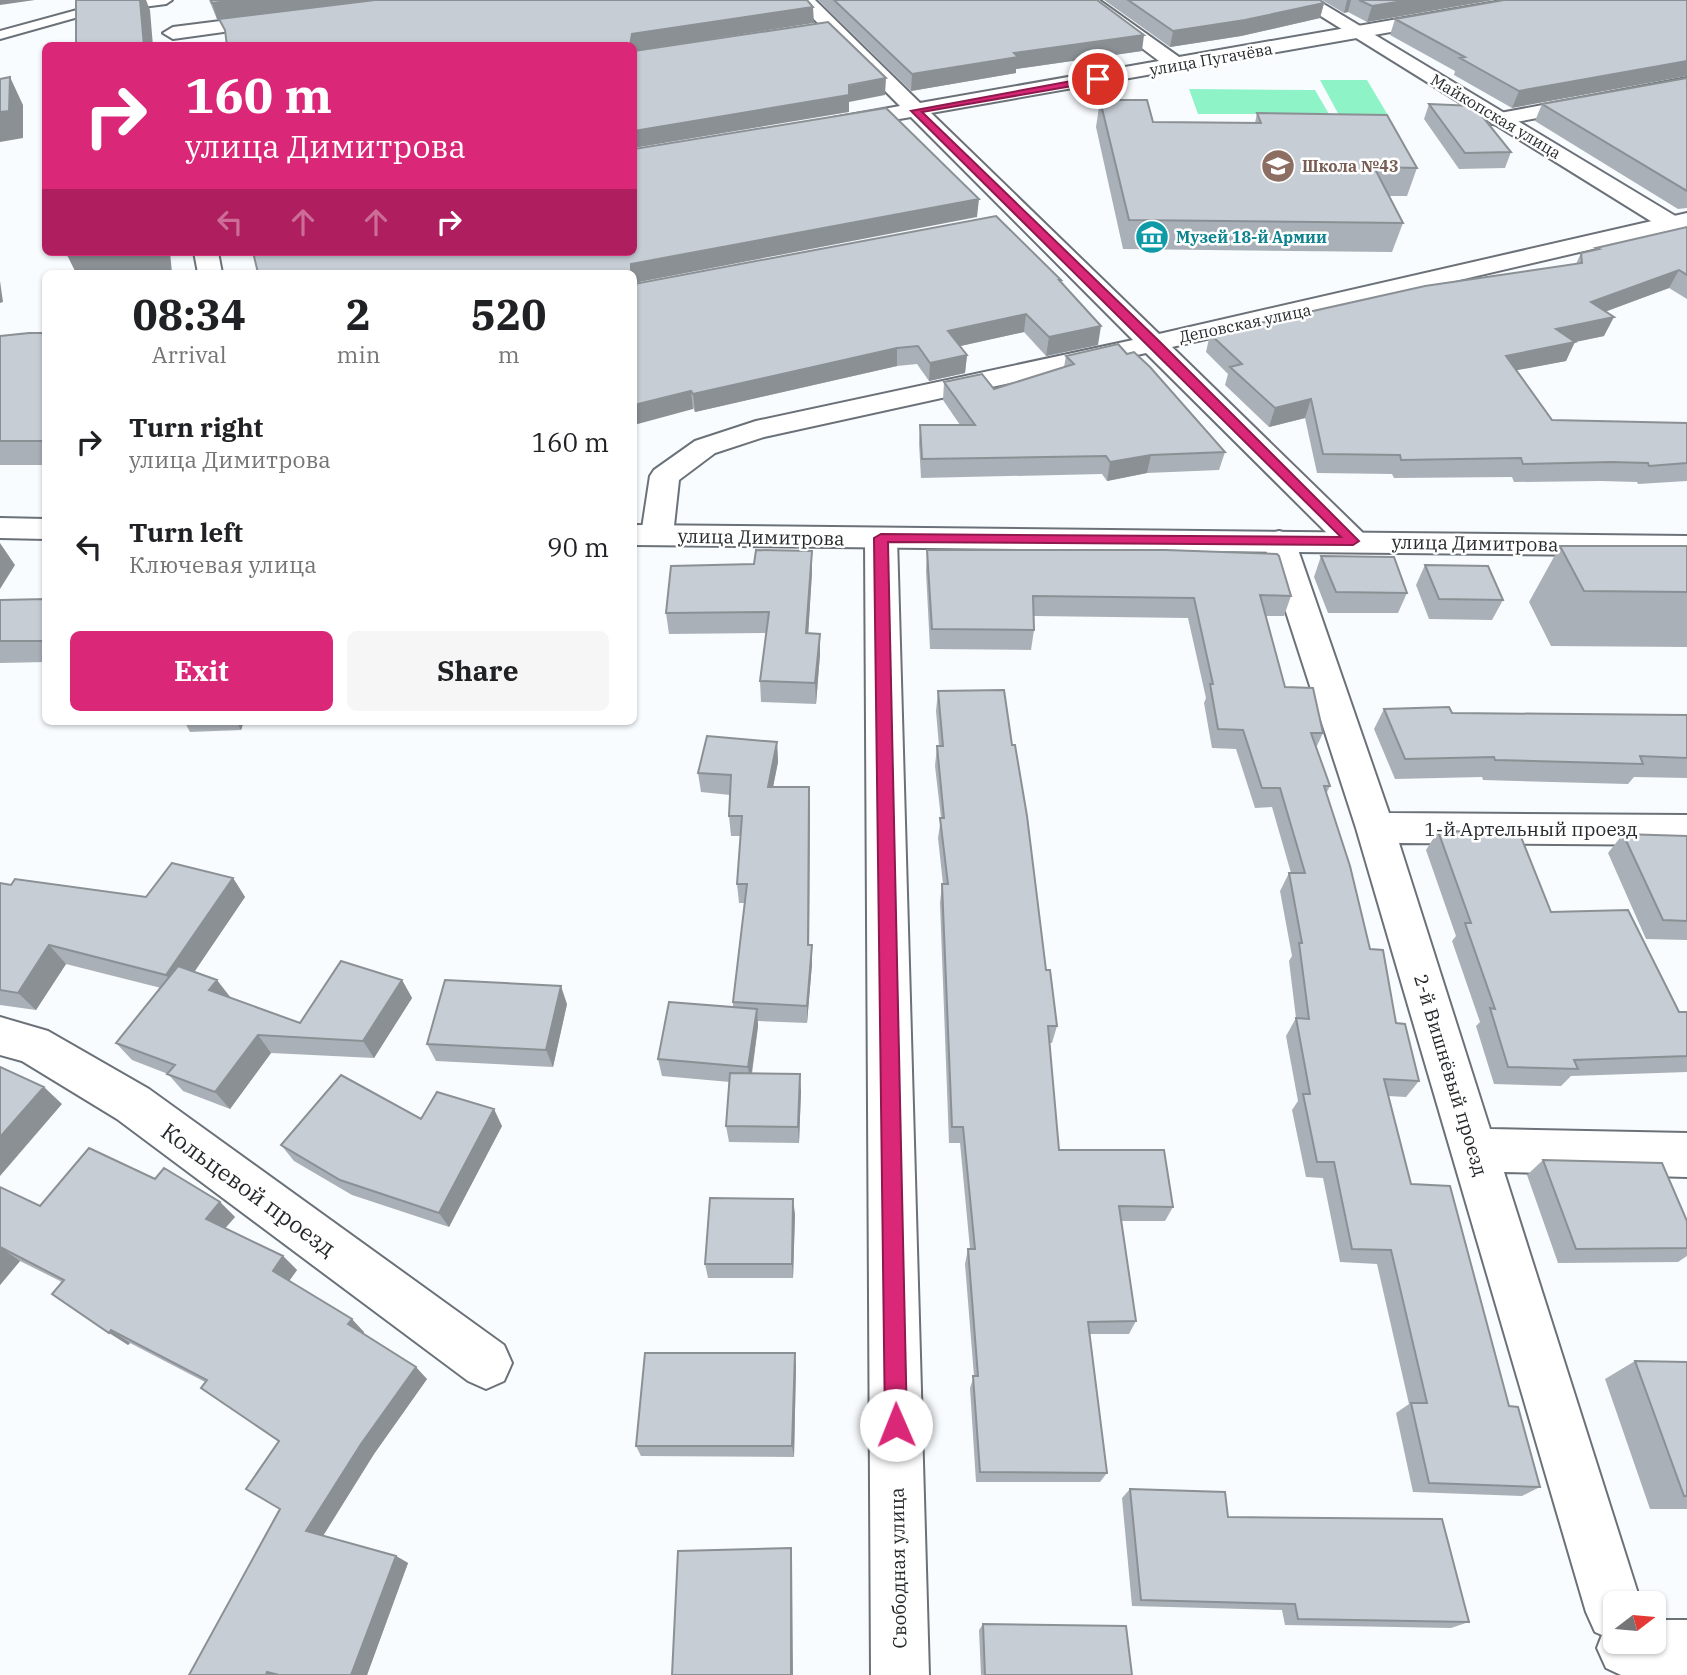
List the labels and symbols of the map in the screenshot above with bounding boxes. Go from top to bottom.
street label: улица Пугачёва [1148,38,1274,80]
pin [1068,49,1128,109]
street label: Майкопская улица [1427,69,1565,163]
school or university icon: Школа №43 [1259,147,1297,185]
place label: Школа №43 [1302,156,1398,176]
museum icon: Музей 18-й Армии [1133,218,1171,256]
place label: Музей 18-й Армии [1176,227,1327,247]
street label: Деповская улица [1177,299,1313,347]
street label: улица Димитрова [677,524,845,550]
street label: улица Димитрова [1391,530,1559,556]
street label: 1-й Артельный проезд [1424,817,1638,841]
street label: 2-й Вишнёвый проезд [1409,971,1493,1179]
street label: Кольцевой проезд [156,1116,342,1262]
position arrow [859,1388,933,1462]
street label: Свободная улица [885,1487,911,1649]
north arrow [1603,1591,1666,1654]

